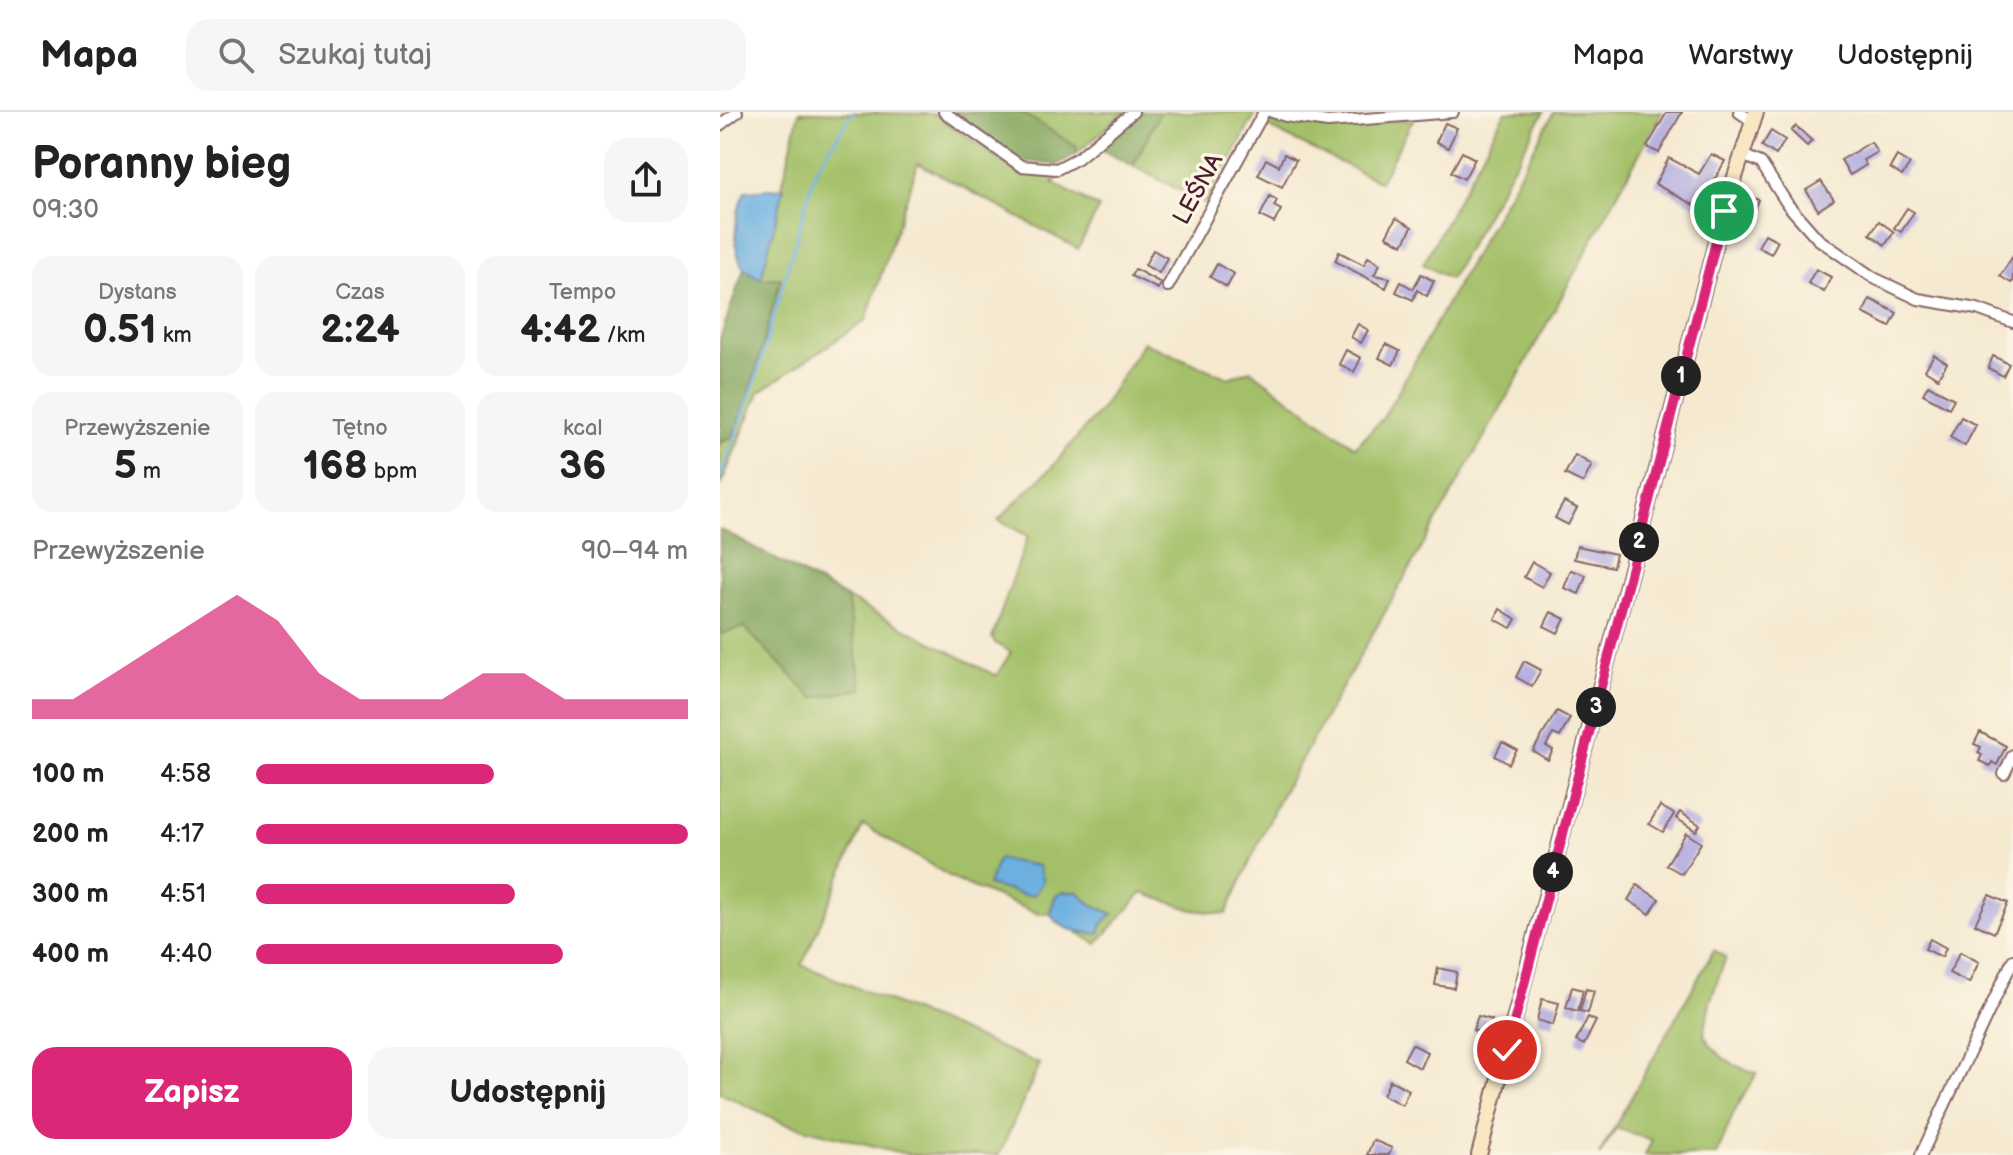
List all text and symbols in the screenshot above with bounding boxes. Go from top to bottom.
search box [186,19,746,91]
text: Mapa [40,33,138,78]
icon: search [214,33,258,77]
text: Szukaj tutaj [278,37,432,73]
text: Mapa [1572,39,1644,72]
text: Warstwy [1688,39,1793,72]
text: Udostępnij [1837,39,1973,72]
text: Poranny bieg [32,138,291,191]
button: share [604,138,688,222]
street label: LEŚNA [1166,148,1229,230]
pin [1690,177,1758,245]
icon: arrive [1702,189,1746,233]
text: 09:30 [32,195,99,226]
text: Dystans [98,279,177,306]
text: Czas [335,279,385,306]
text: Tempo [549,279,616,306]
text: 0.51 [83,306,157,354]
text: 2:24 [320,306,400,354]
text: 4:42 [520,306,601,354]
text: km [157,322,192,349]
text: /km [601,322,645,349]
pin: 1 [1661,356,1701,396]
text: 1 [1676,362,1686,389]
text: Przewyższenie [64,415,210,442]
text: Tętno [332,415,388,442]
text: kcal [563,415,602,442]
text: 5 [114,442,137,490]
text: 168 [303,442,368,490]
text: 36 [559,442,606,490]
text: m [137,458,161,485]
text: bpm [368,458,417,485]
pin: 2 [1619,522,1659,562]
text: 2 [1632,528,1646,555]
text: Przewyższenie [32,536,205,567]
text: 90–94 m [581,536,688,567]
pin: 3 [1576,687,1616,727]
text: 3 [1590,693,1602,720]
text: 100 m [32,759,105,790]
text: 4:58 [160,759,211,790]
text: 200 m [32,819,109,850]
text: 4:17 [160,819,204,850]
pin: 4 [1533,852,1573,892]
text: 4 [1547,858,1559,885]
text: 300 m [32,879,109,910]
text: 4:51 [160,879,206,910]
text: 400 m [32,939,109,970]
text: 4:40 [160,939,212,970]
pin [1473,1016,1541,1084]
icon: check [1485,1028,1529,1072]
button: Zapisz [32,1047,352,1139]
button: Udostępnij [368,1047,688,1139]

